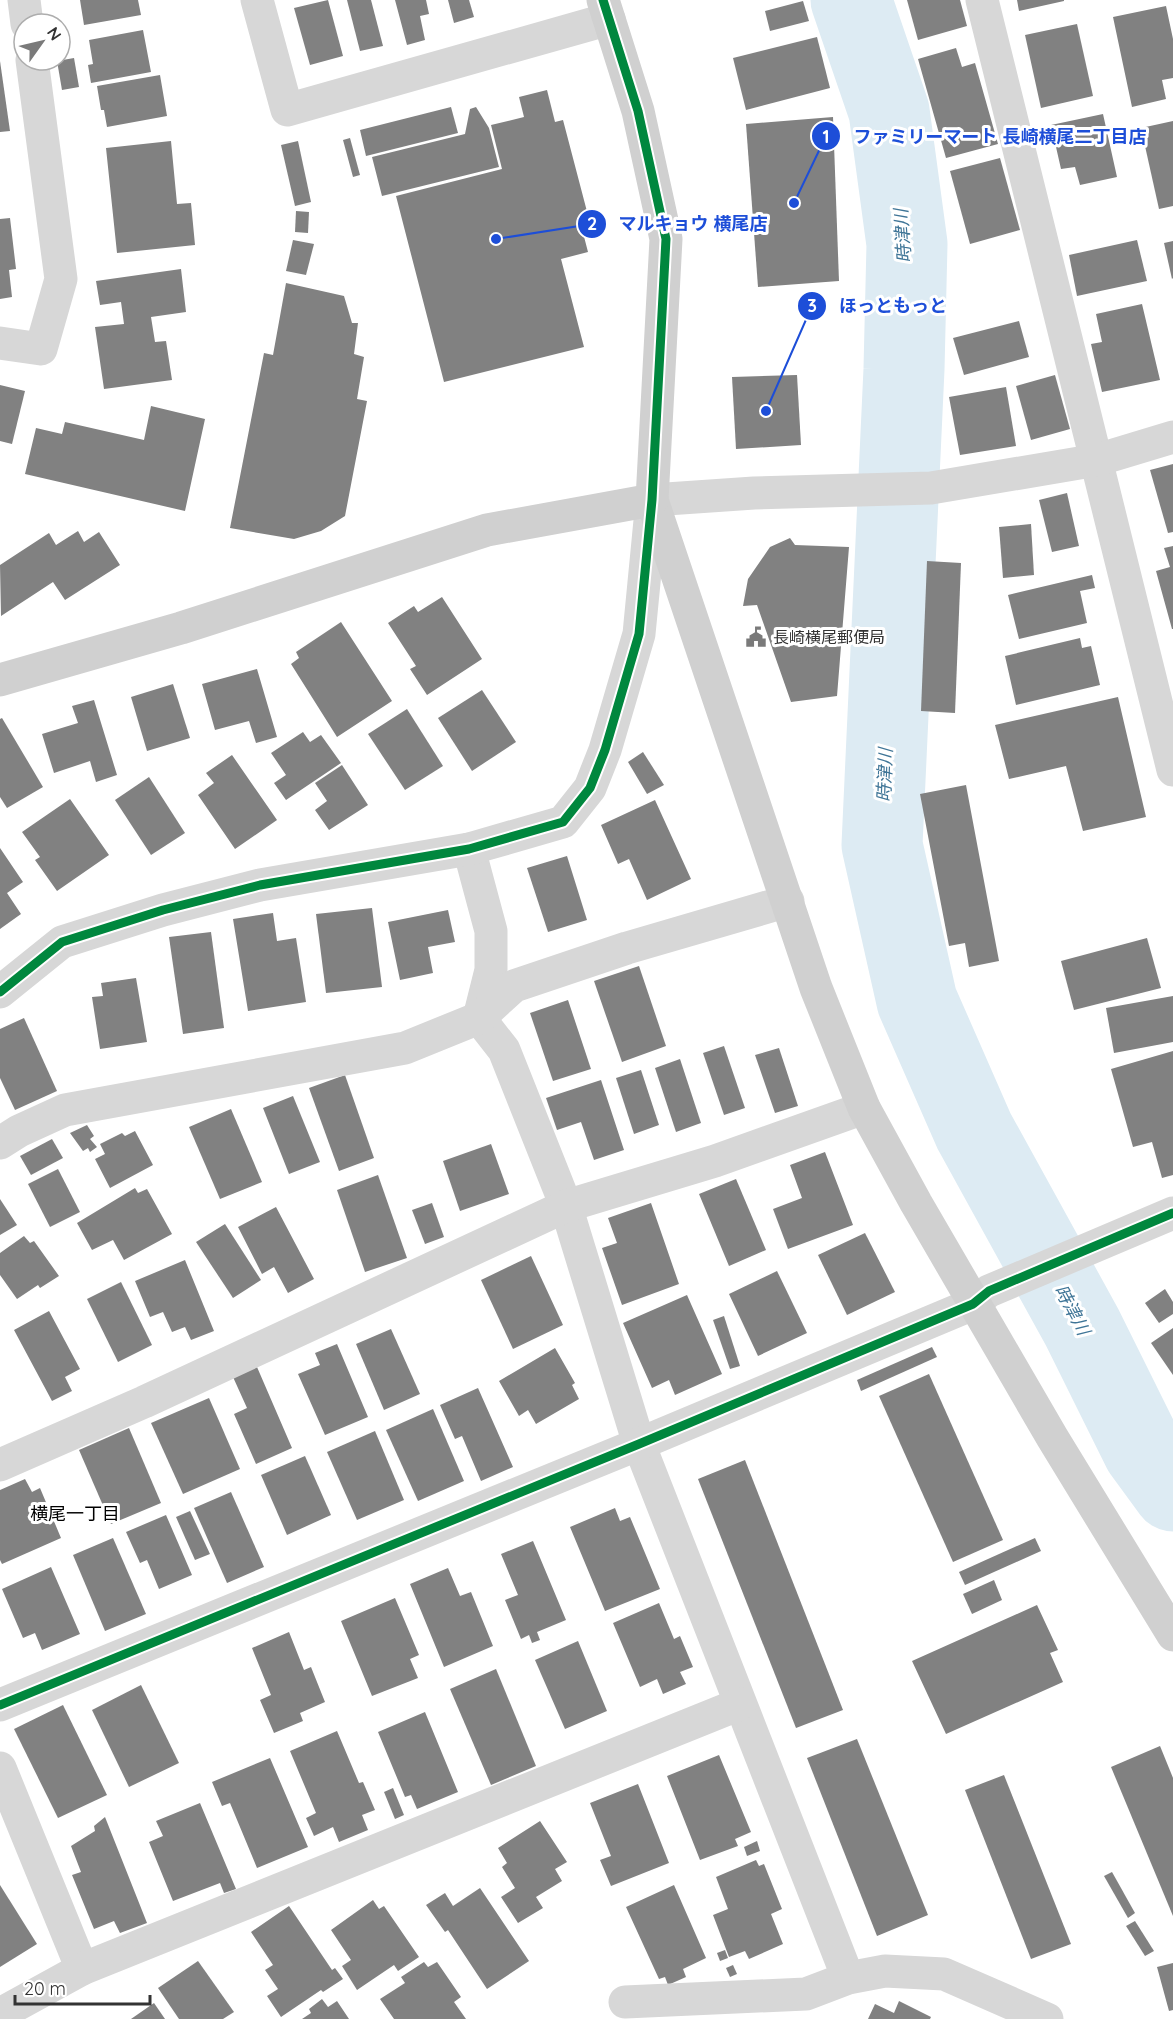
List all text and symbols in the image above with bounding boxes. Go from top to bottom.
north arrow [12,12,72,72]
text: N [43,23,66,44]
callout: ファミリーマート 長崎横尾二丁目店 [811,118,1158,154]
text: 1 [822,125,830,148]
text: ファミリーマート 長崎横尾二丁目店 [853,125,1147,148]
callout: マルキョウ 横尾店 [577,206,780,242]
water label: 時津川 [889,206,916,264]
text: 2 [587,212,597,235]
text: マルキョウ 横尾店 [618,212,768,235]
callout: ほっともっと [797,288,959,324]
text: 3 [807,294,817,317]
text: ほっともっと [839,294,947,317]
public building icon: 長崎横尾郵便局 [744,625,768,649]
place label: 長崎横尾郵便局 [773,627,885,647]
water label: 時津川 [872,746,897,802]
water label: 時津川 [1050,1281,1096,1341]
district label: 横尾一丁目 [30,1502,120,1525]
scale bar [15,1968,150,2006]
text: 20 m [24,1977,66,2000]

